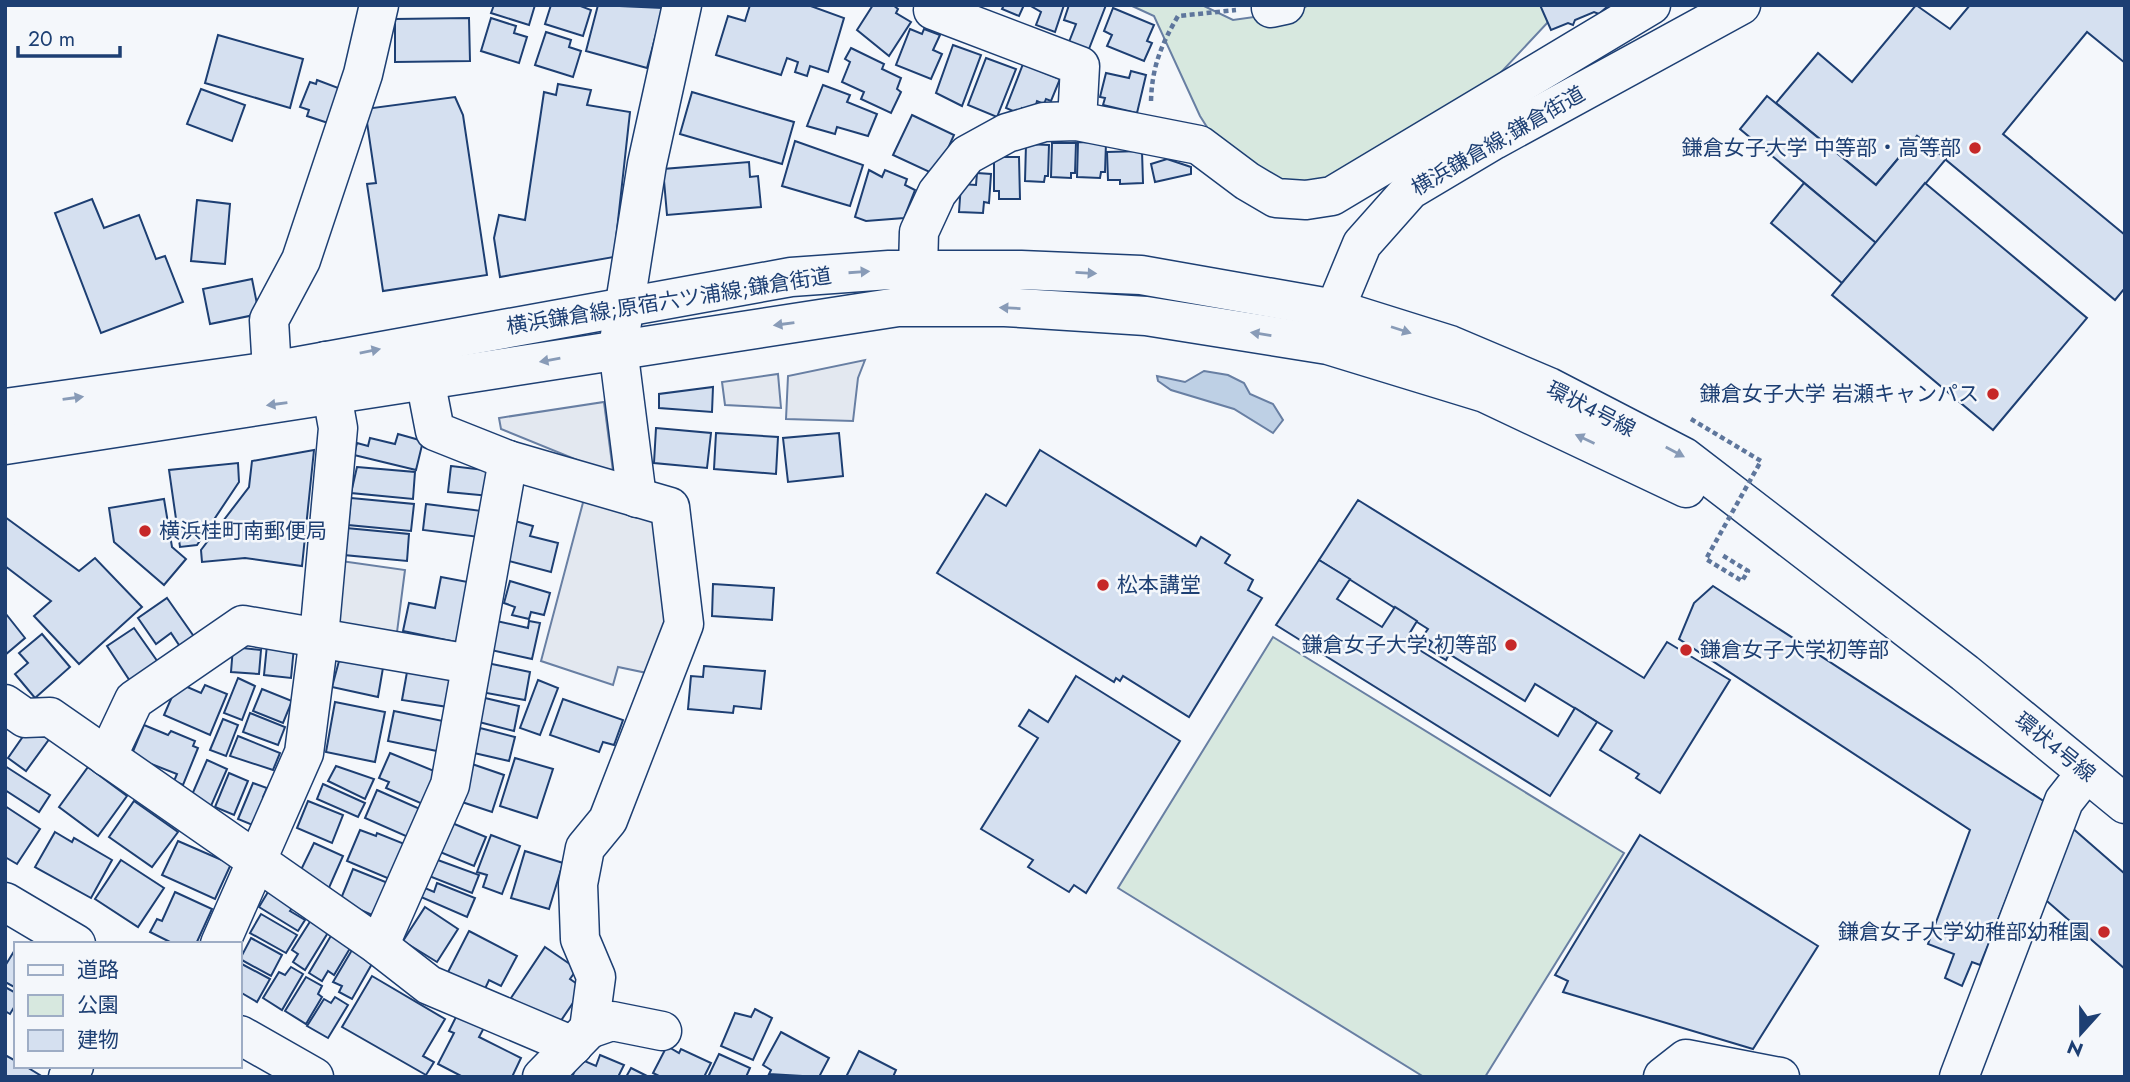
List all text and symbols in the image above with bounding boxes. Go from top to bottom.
scale bar [18,14,119,58]
text: 20 m [28,24,75,54]
street label: 横浜鎌倉線;鎌倉街道 [1406,79,1590,203]
place label: 鎌倉女子大学 中等部・高等部 [1682,133,1961,163]
marker: 鎌倉女子大学 中等部・高等部 [1967,140,1983,156]
street label: 横浜鎌倉線;原宿六ツ浦線;鎌倉街道 [504,260,834,342]
one-way arrow [848,266,870,277]
one-way arrow [1075,267,1097,278]
one-way arrow [999,302,1021,313]
one-way arrow [773,318,795,329]
one-way arrow [1390,325,1411,335]
one-way arrow [1250,328,1272,339]
one-way arrow [359,346,381,357]
one-way arrow [539,355,561,366]
street label: 環状4号線 [1541,374,1641,444]
place label: 鎌倉女子大学 岩瀬キャンパス [1700,379,1979,409]
marker: 鎌倉女子大学 岩瀬キャンパス [1985,386,2001,402]
one-way arrow [62,393,84,404]
one-way arrow [266,399,288,410]
one-way arrow [1575,434,1595,445]
one-way arrow [1665,446,1685,458]
place label: 横浜桂町南郵便局 [159,516,327,546]
marker: 横浜桂町南郵便局 [137,523,153,539]
place label: 松本講堂 [1117,570,1201,600]
marker: 松本講堂 [1095,577,1111,593]
place label: 鎌倉女子大学 初等部 [1302,630,1497,660]
place label: 鎌倉女子大学初等部 [1700,635,1889,665]
marker: 鎌倉女子大学 初等部 [1503,637,1519,653]
marker: 鎌倉女子大学初等部 [1678,642,1694,658]
street label: 環状4号線 [2008,705,2102,789]
place label: 鎌倉女子大学幼稚部幼稚園 [1838,917,2090,947]
marker: 鎌倉女子大学幼稚部幼稚園 [2096,924,2112,940]
legend [14,942,242,1068]
text: 道路 [77,955,119,985]
text: 公園 [77,990,119,1020]
north arrow [2046,998,2116,1068]
text: 建物 [77,1025,119,1055]
text: N [2063,1033,2087,1064]

